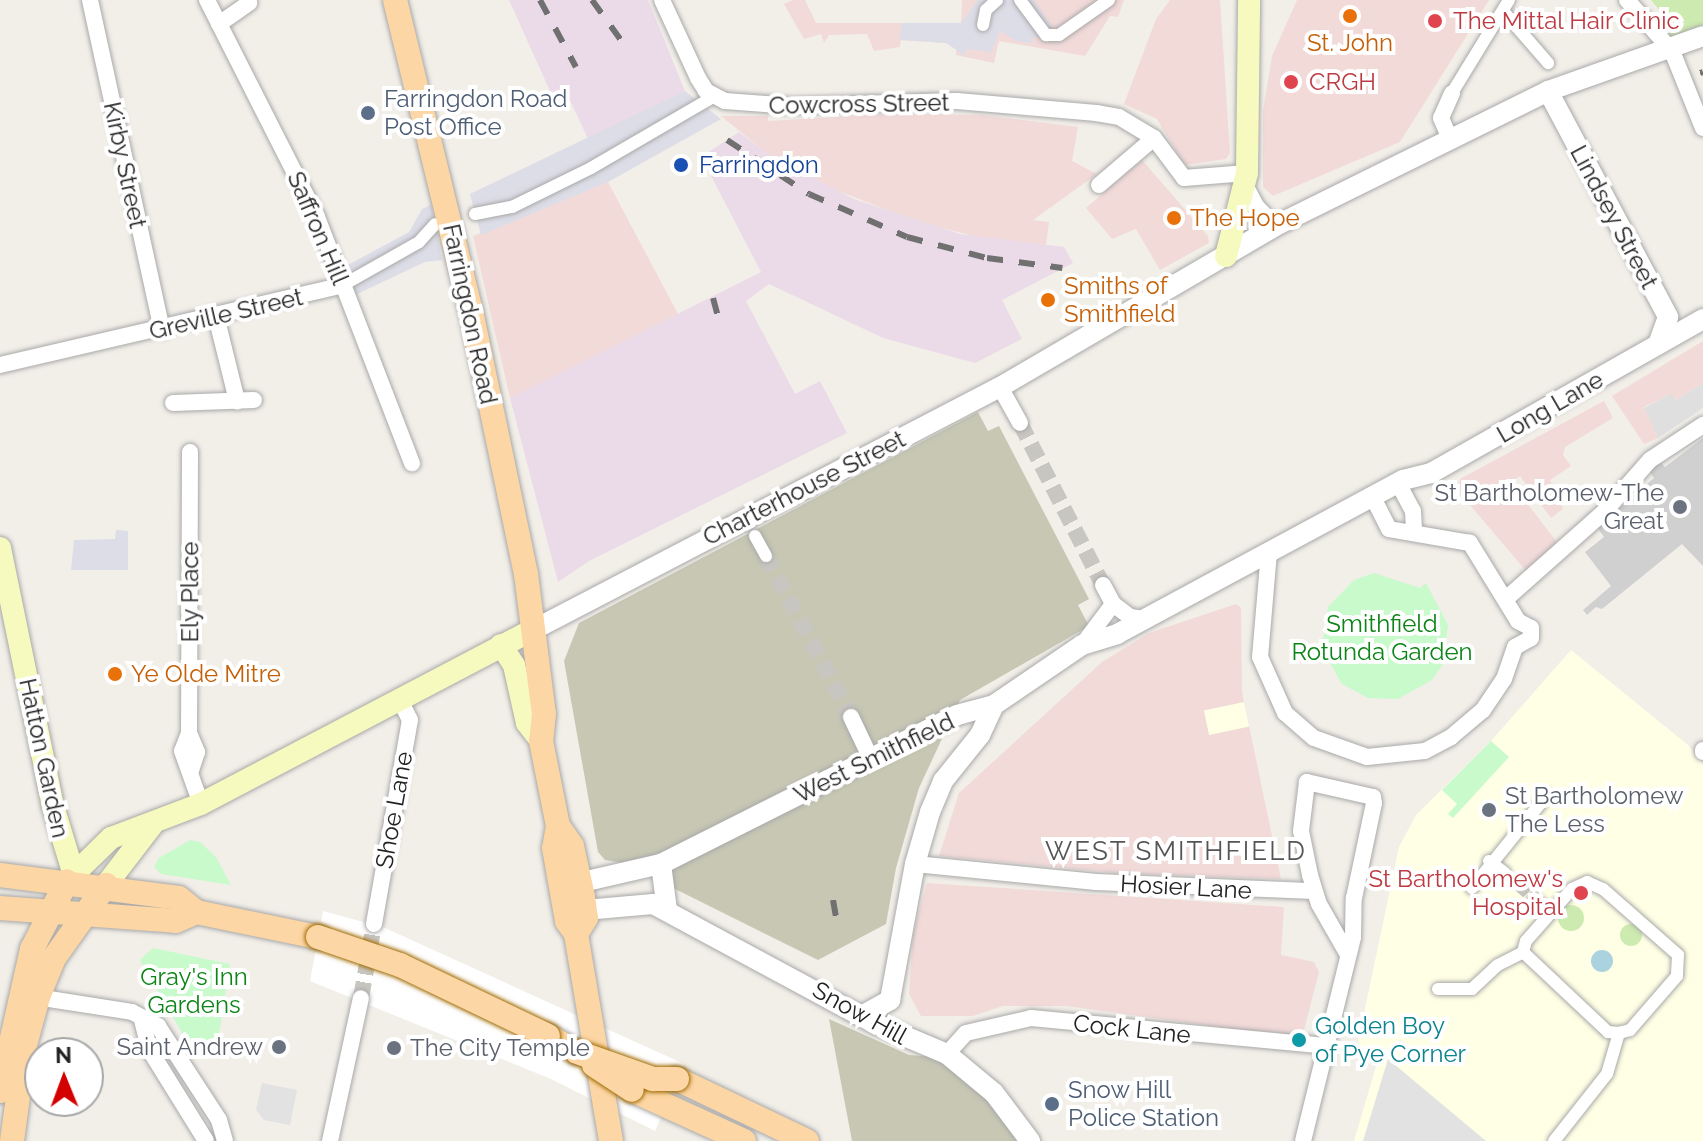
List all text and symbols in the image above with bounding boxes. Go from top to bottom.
marker: St. John [1341,7,1359,25]
place label: The Mittal Hair Clinic [1453,7,1681,35]
marker: The Mittal Hair Clinic [1424,10,1446,32]
place label: St. John [1307,29,1393,57]
place label: CRGH [1309,68,1376,96]
marker: CRGH [1280,71,1302,93]
place label: Farringdon Road Post Office [384,85,567,141]
street label: Cowcross Street [768,88,950,120]
street label: Kirby Street [97,99,153,231]
marker: Farringdon Road Post Office [359,104,377,122]
street label: Lindsey Street [1564,140,1664,294]
place label: Farringdon [699,151,819,179]
marker: Farringdon [670,154,692,176]
street label: Saffron Hill [281,167,355,289]
place label: The Hope [1190,204,1300,232]
marker: The Hope [1165,209,1183,227]
street label: Farringdon Road [437,221,503,407]
place label: Smiths of Smithfield [1064,272,1175,328]
street label: Greville Street [146,282,306,346]
marker: Smiths of Smithfield [1039,291,1057,309]
street label: Long Lane [1492,365,1608,449]
street label: Charterhouse Street [698,425,910,551]
place label: St Bartholomew-The Great [1435,479,1664,535]
marker: St Bartholomew-The Great [1671,498,1689,516]
street label: Ely Place [176,541,204,643]
park label: Smithfield Rotunda Garden [1291,610,1473,666]
place label: Ye Olde Mitre [131,660,281,688]
marker: Ye Olde Mitre [106,665,124,683]
street label: Hatton Garden [13,676,75,840]
street label: West Smithfield [789,707,959,809]
street label: Shoe Lane [370,749,418,871]
place label: St Bartholomew The Less [1505,782,1683,838]
marker: St Bartholomew The Less [1480,801,1498,819]
district label: WEST SMITHFIELD [1045,836,1307,868]
place label: St Bartholomew's Hospital [1368,865,1563,921]
street label: Hosier Lane [1119,869,1253,905]
marker: St Bartholomew's Hospital [1570,882,1592,904]
park label: Gray's Inn Gardens [140,963,248,1019]
street label: Snow Hill [808,975,912,1051]
street label: Cock Lane [1072,1009,1192,1049]
place label: Golden Boy of Pye Corner [1315,1012,1466,1068]
marker: Golden Boy of Pye Corner [1290,1031,1308,1049]
place label: Saint Andrew [116,1033,263,1061]
place label: The City Temple [410,1034,591,1062]
north arrow [24,1037,104,1117]
marker: Saint Andrew [270,1038,288,1056]
marker: The City Temple [385,1039,403,1057]
text: N [55,1042,72,1068]
place label: Snow Hill Police Station [1068,1076,1219,1132]
marker: Snow Hill Police Station [1043,1095,1061,1113]

